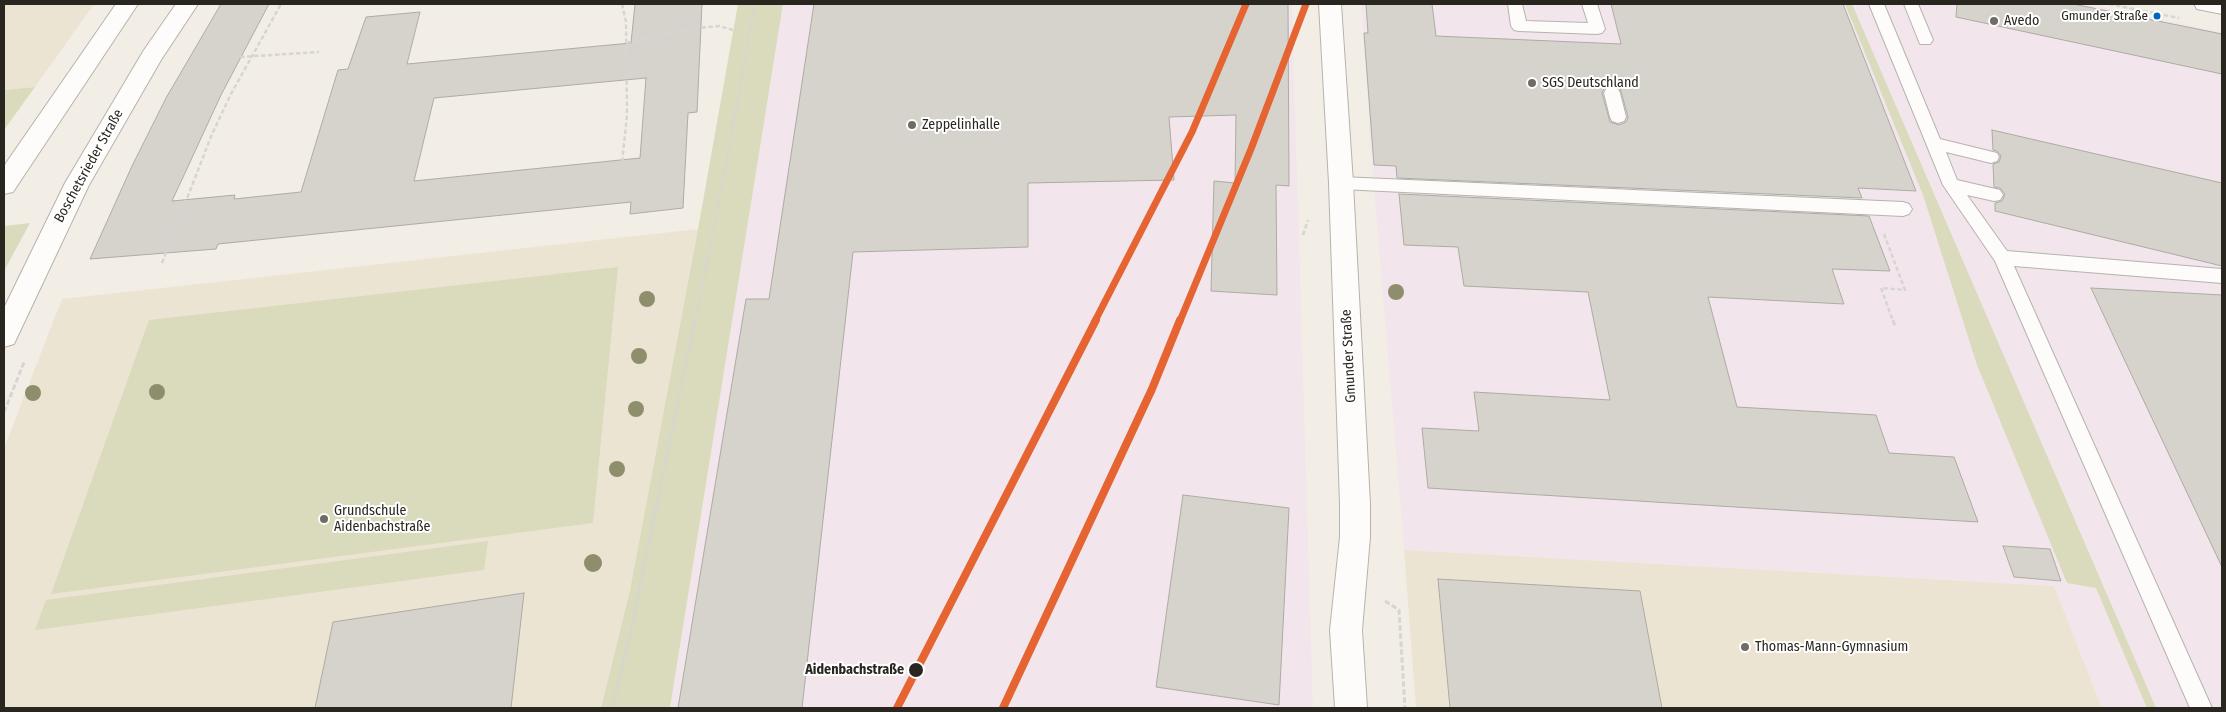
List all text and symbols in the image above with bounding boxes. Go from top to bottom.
place label: Gmunder Straße [2061,8,2148,24]
marker: Gmunder Straße [2152,11,2162,21]
place label: Avedo [2004,13,2039,29]
marker: Avedo [1988,15,2000,27]
place label: SGS Deutschland [1542,75,1639,91]
marker: SGS Deutschland [1526,77,1538,89]
street label: Boschetsrieder Straße [51,106,127,226]
place label: Zeppelinhalle [922,117,1000,133]
marker: Zeppelinhalle [906,119,918,131]
street label: Gmunder Straße [1338,309,1360,403]
place label: Grundschule Aidenbachstraße [334,503,431,536]
marker: Grundschule Aidenbachstraße [318,513,330,525]
place label: Thomas-Mann-Gymnasium [1755,639,1908,655]
marker: Thomas-Mann-Gymnasium [1739,641,1751,653]
marker: Aidenbachstraße [907,661,925,679]
place label: Aidenbachstraße [805,662,904,678]

